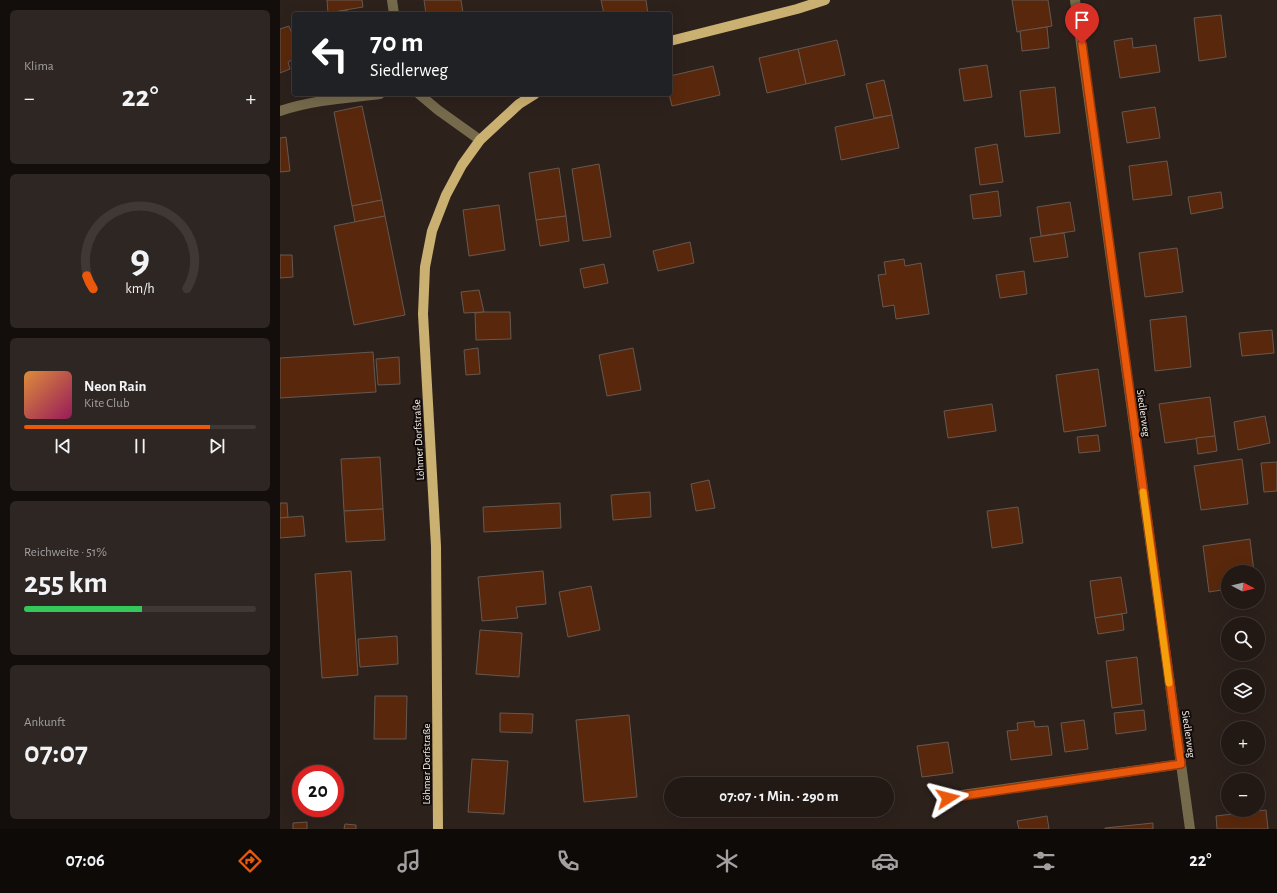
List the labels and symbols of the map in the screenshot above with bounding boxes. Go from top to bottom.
pin [1065,3,1099,44]
street label: Siedlerweg [1135,389,1152,438]
street label: Löhmer Dorfstraße [411,399,426,481]
north arrow [1221,565,1265,609]
street label: Siedlerweg [1180,710,1197,759]
street label: Löhmer Dorfstraße [421,723,432,805]
speed limit sign: 20 [292,765,344,817]
position arrow [927,777,969,819]

